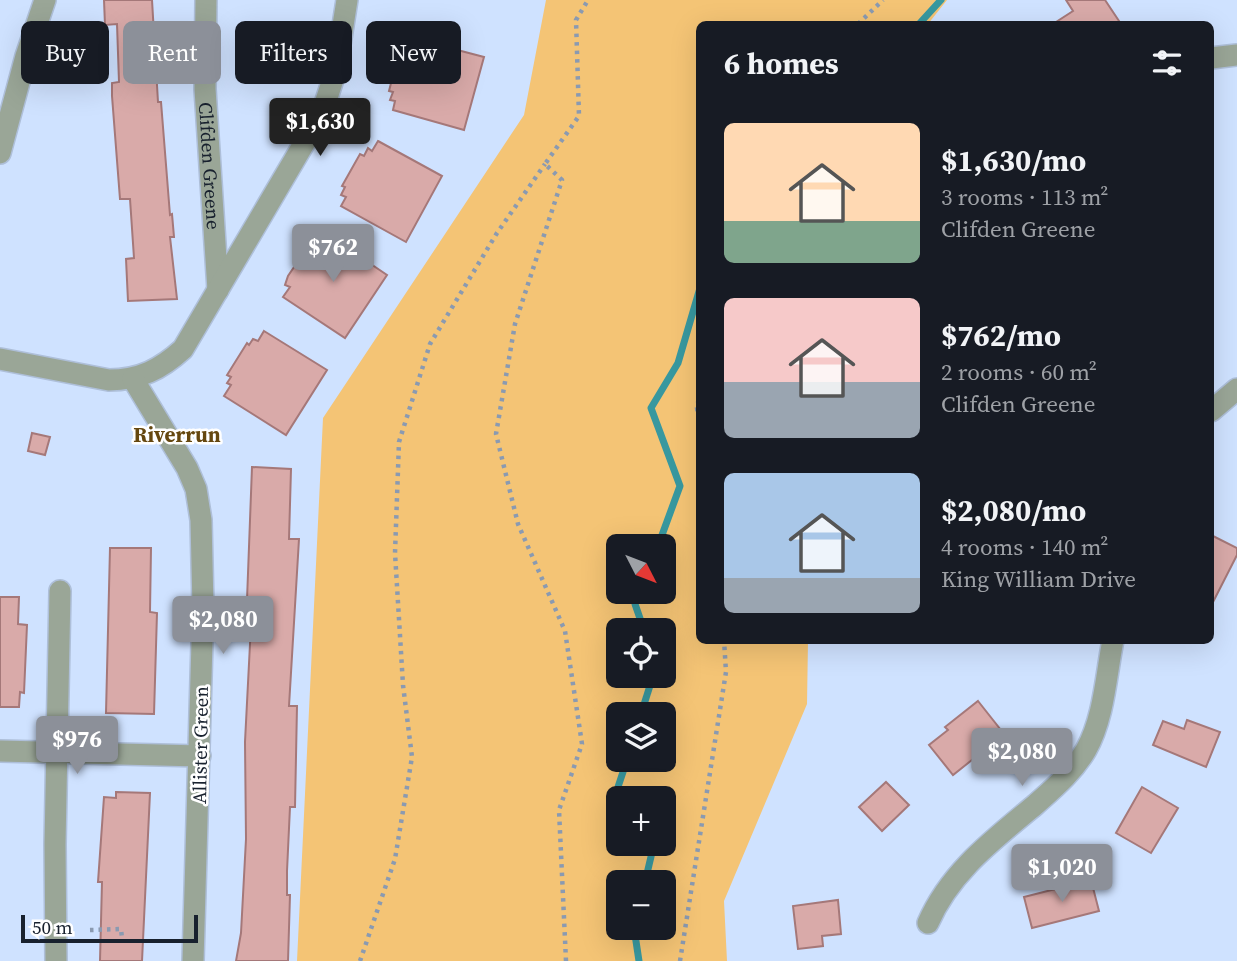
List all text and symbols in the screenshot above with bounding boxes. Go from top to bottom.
chip: Buy [21,21,109,84]
chip: Rent [123,21,221,84]
chip: Filters [235,21,352,84]
chip: New [366,21,461,84]
text: 6 homes [724,43,839,84]
icon: filters [1148,44,1186,82]
pin: $1,630 [263,99,377,158]
street label: Clifden Greene [193,101,227,230]
text: $1,630 [285,105,355,137]
text: $1,630/mo [941,140,1086,181]
icon: home [780,151,864,235]
text: 3 rooms · 113 m² [941,181,1108,213]
text: Clifden Greene [941,213,1095,245]
pin: $762 [292,224,374,284]
text: $762 [308,231,358,263]
text: $762/mo [941,315,1061,356]
icon: home [780,326,864,410]
text: 2 rooms · 60 m² [941,356,1097,388]
text: Clifden Greene [941,388,1095,420]
district label: Riverrun [133,420,221,449]
text: $2,080/mo [941,490,1086,531]
icon: home [780,501,864,585]
text: 4 rooms · 140 m² [941,531,1108,563]
north arrow [606,534,676,604]
map controls [606,534,676,940]
text: King William Drive [941,563,1136,595]
pin: $2,080 [166,596,280,656]
text: $2,080 [188,603,258,635]
button: locate [606,618,676,688]
street label: Allister Green [186,686,214,804]
button: layers [606,702,676,772]
pin: $976 [36,716,118,776]
text: $976 [52,723,102,755]
pin: $2,080 [965,728,1079,788]
text: $2,080 [987,735,1057,767]
button: + [606,786,676,856]
pin: $1,020 [1005,844,1119,904]
text: $1,020 [1027,851,1097,883]
button: − [606,870,676,940]
scale bar [21,912,198,944]
text: 50 m [32,914,73,940]

